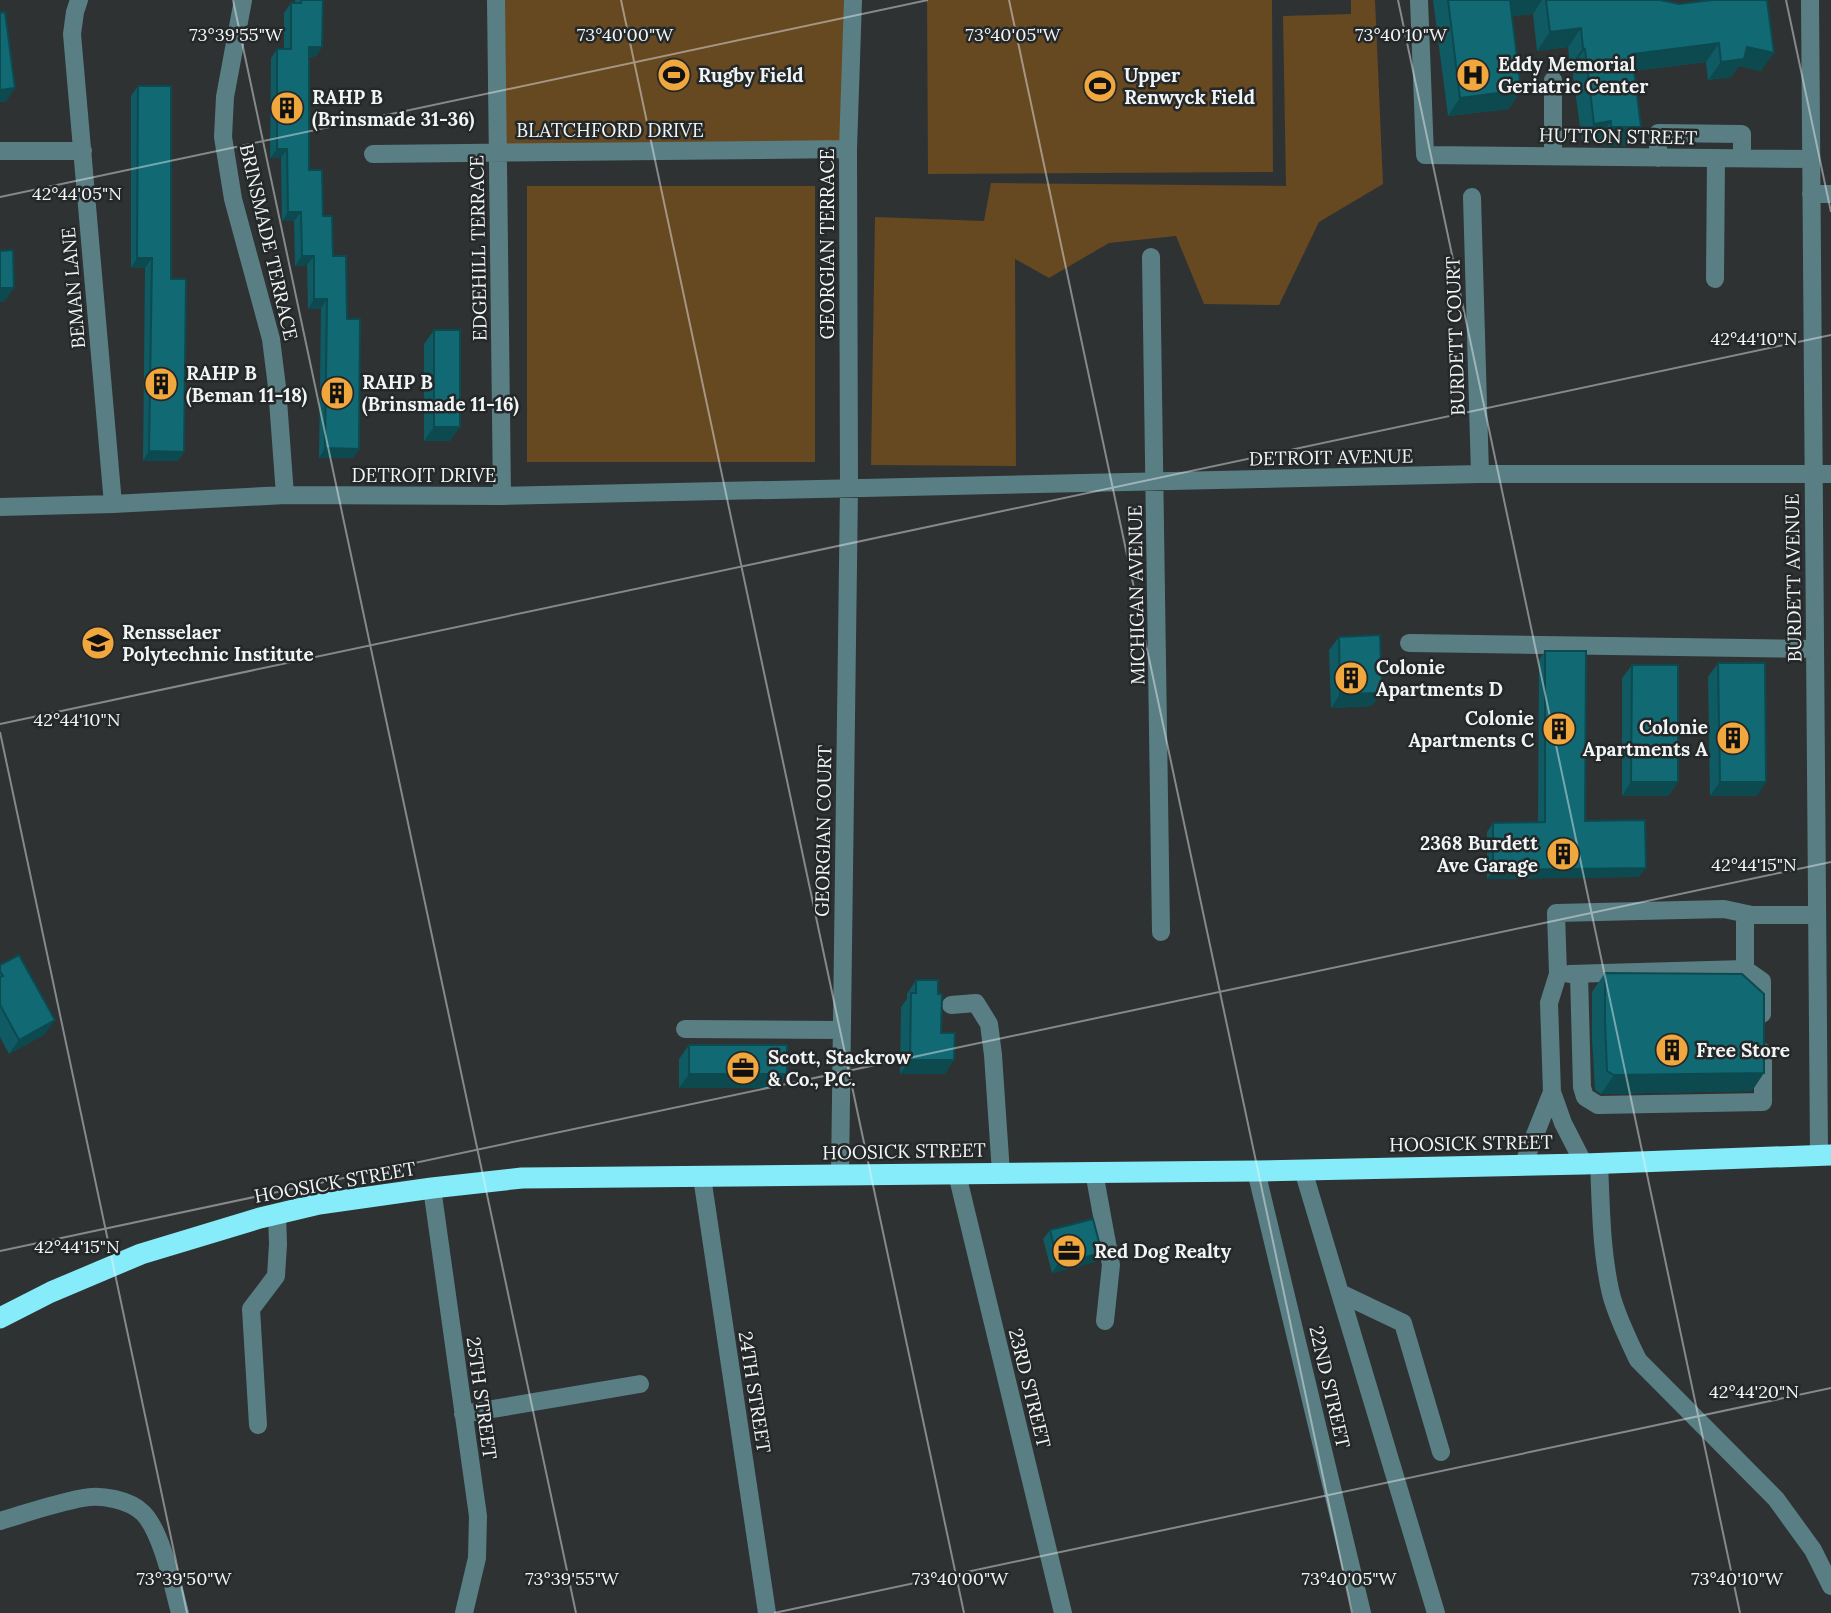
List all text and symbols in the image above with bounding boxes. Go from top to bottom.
text: 73°39'55"W [189,23,284,46]
text: 73°40'00"W [577,23,674,46]
text: 73°40'05"W [966,23,1062,46]
text: 73°40'10"W [1355,23,1448,46]
place label: Eddy Memorial Geriatric Center [1498,52,1648,98]
sports icon: Rugby Field [655,56,693,94]
hospital icon: Eddy Memorial Geriatric Center [1454,56,1492,94]
place label: Rugby Field [698,63,804,87]
place label: Upper Renwyck Field [1124,63,1255,109]
sports icon: Upper Renwyck Field [1081,67,1119,105]
place label: RAHP B (Brinsmade 31-36) [312,85,475,132]
building icon: RAHP B (Brinsmade 31-36) [268,89,306,127]
street label: BLATCHFORD DRIVE [516,118,704,142]
street label: HUTTON STREET [1539,123,1697,149]
street label: BRINSMADE TERRACE [235,141,303,343]
street label: GEORGIAN TERRACE [815,149,839,340]
street label: EDGEHILL TERRACE [464,155,492,341]
text: 42°44'05"N [32,182,122,205]
street label: BEMAN LANE [56,226,90,350]
street label: BURDETT COURT [1440,256,1470,416]
text: 42°44'10"N [1711,327,1797,350]
place label: RAHP B (Beman 11-18) [186,361,308,408]
building icon: RAHP B (Beman 11-18) [142,365,180,403]
place label: RAHP B (Brinsmade 11-16) [362,370,519,417]
building icon: RAHP B (Brinsmade 11-16) [318,374,356,412]
street label: DETROIT AVENUE [1249,444,1413,470]
street label: DETROIT DRIVE [352,463,496,487]
street label: BURDETT AVENUE [1780,493,1806,663]
street label: MICHIGAN AVENUE [1122,505,1150,685]
place label: Rensselaer Polytechnic Institute [122,620,314,666]
school or university icon: Rensselaer Polytechnic Institute [79,624,117,662]
place label: Colonie Apartments D [1376,655,1503,701]
building icon: Colonie Apartments D [1332,659,1370,697]
place label: Colonie Apartments C [1408,706,1534,752]
text: 42°44'10"N [34,708,120,731]
building icon: Colonie Apartments C [1540,710,1578,748]
place label: Colonie Apartments A [1583,715,1708,761]
building icon: Colonie Apartments A [1714,719,1752,757]
street label: GEORGIAN COURT [810,745,836,917]
place label: 2368 Burdett Ave Garage [1420,831,1539,877]
building icon: 2368 Burdett Ave Garage [1544,835,1582,873]
text: 42°44'15"N [1711,853,1797,876]
building icon: Free Store [1653,1031,1691,1069]
place label: Free Store [1696,1038,1790,1062]
place label: Scott, Stackrow & Co., P.C. [768,1045,911,1091]
office icon: Scott, Stackrow & Co., P.C. [724,1049,762,1087]
street label: HOOSICK STREET [1389,1130,1553,1156]
street label: HOOSICK STREET [822,1138,986,1164]
street label: HOOSICK STREET [252,1156,418,1208]
office icon: Red Dog Realty [1050,1232,1088,1270]
text: 42°44'15"N [34,1235,120,1258]
place label: Red Dog Realty [1094,1239,1232,1263]
street label: 22ND STREET [1304,1324,1356,1450]
street label: 23RD STREET [1004,1326,1056,1450]
street label: 24TH STREET [734,1330,776,1454]
street label: 25TH STREET [462,1335,502,1461]
text: 42°44'20"N [1709,1380,1799,1403]
text: 73°39'50"W [137,1567,233,1590]
text: 73°39'55"W [525,1567,620,1590]
text: 73°40'00"W [912,1567,1009,1590]
text: 73°40'05"W [1302,1567,1398,1590]
text: 73°40'10"W [1691,1567,1784,1590]

